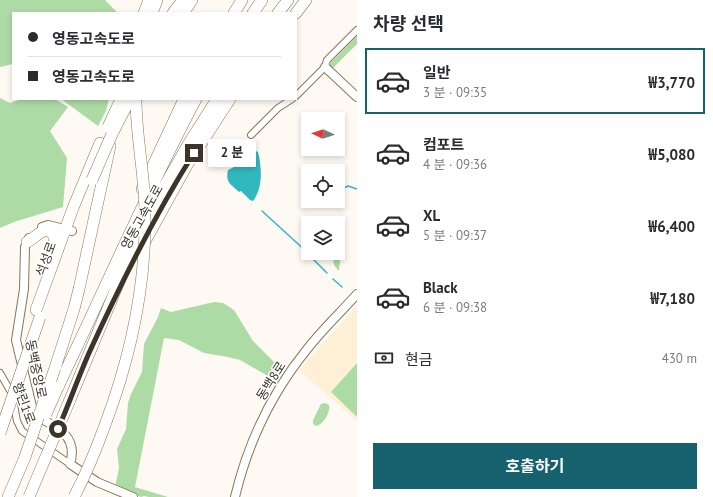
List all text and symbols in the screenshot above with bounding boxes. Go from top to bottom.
text: 차량 선택 [373,12,444,35]
text: 영동고속도로 [52,29,135,48]
icon: car [375,63,411,99]
text: 일반 [423,63,451,82]
text: 영동고속도로 [52,67,135,86]
text: ₩3,770 [648,73,695,92]
text: 3 분 · 09:35 [423,84,487,101]
north arrow [301,112,345,156]
map controls [301,112,345,260]
icon: car [375,135,411,171]
text: 컴포트 [423,135,464,154]
callout: 2 분 [208,139,256,167]
route end [185,144,203,162]
text: 2 분 [221,144,243,161]
text: ₩5,080 [648,145,695,164]
text: 4 분 · 09:36 [423,156,487,173]
button: locate [301,164,345,208]
street label: 영동고속도로 [117,181,167,253]
text: XL [423,206,440,225]
icon: car [375,207,411,243]
button: layers [301,216,345,260]
text: ₩6,400 [648,217,695,236]
text: 5 분 · 09:37 [423,227,487,244]
street label: 석성로 [32,239,60,279]
text: Black [423,278,458,297]
icon: car [375,279,411,315]
text: ₩7,180 [650,289,695,308]
text: 6 분 · 09:38 [423,299,487,316]
street label: 동백중앙로 [21,338,51,400]
icon: cash [373,347,395,369]
text: 현금 [405,350,433,369]
text: 430 m [662,350,697,367]
street label: 동백8로 [252,358,290,404]
street label: 향린1로 [9,380,39,426]
route start [49,420,67,438]
button: 호출하기 [373,443,697,489]

